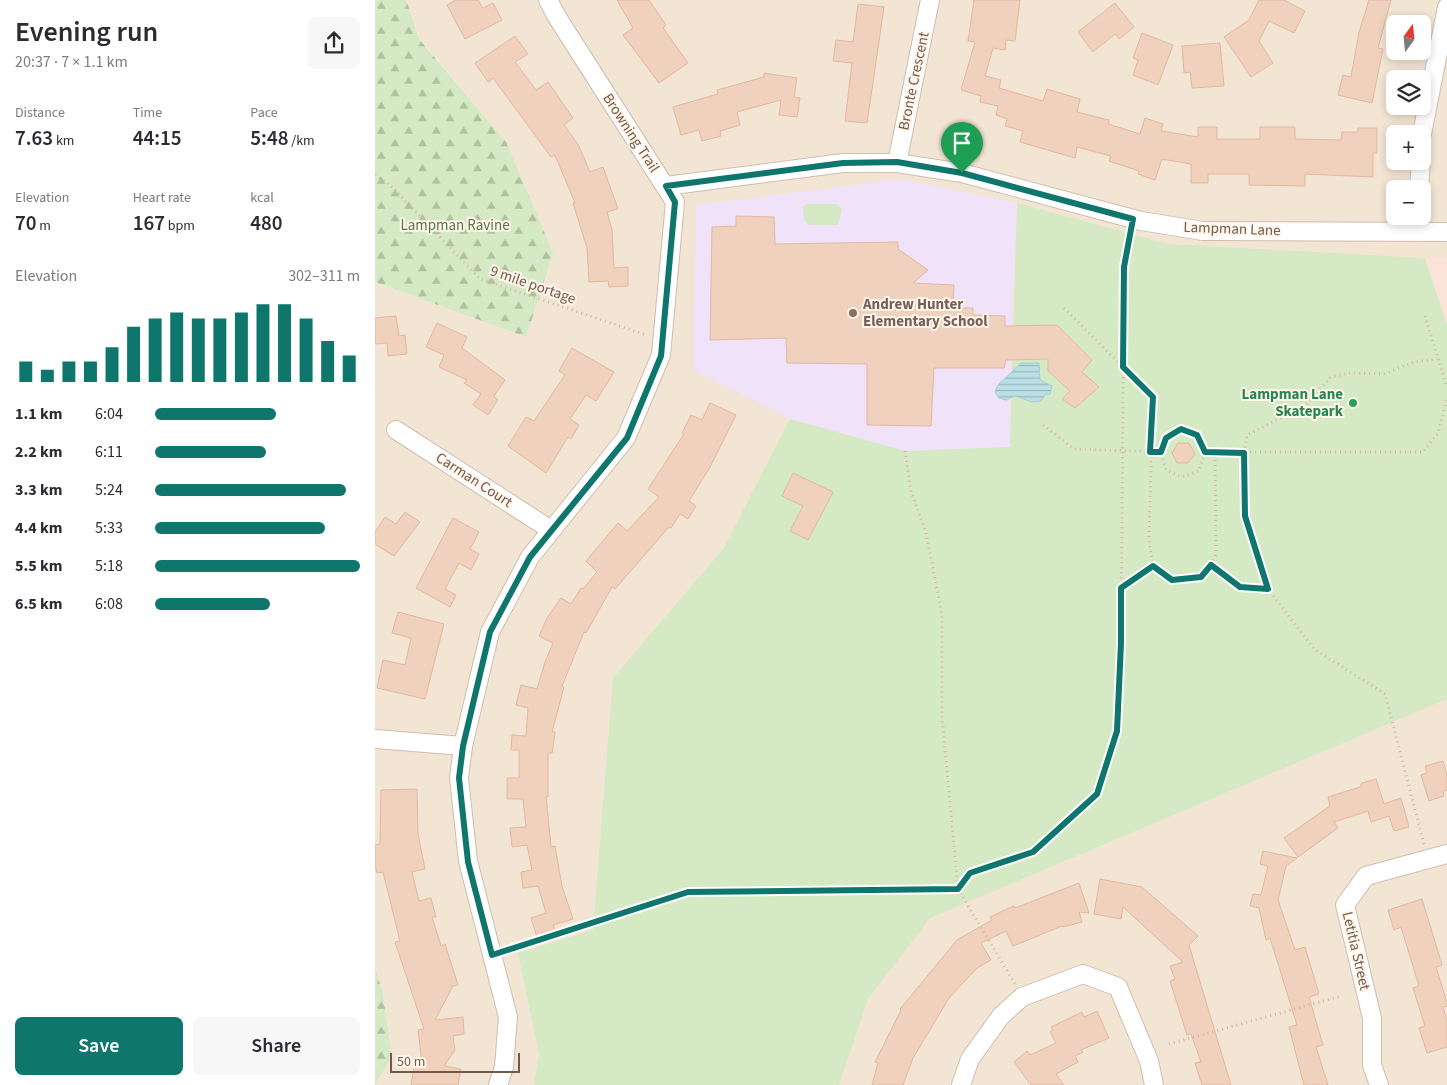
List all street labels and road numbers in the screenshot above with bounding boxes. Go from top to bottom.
street label: Bronte Crescent [893,30,935,132]
street label: Browning Trail [598,89,665,177]
street label: Lampman Lane [1183,217,1281,241]
street label: 9 mile portage [487,260,579,310]
street label: Carman Court [432,447,516,513]
street label: Letitia Street [1337,910,1375,992]

